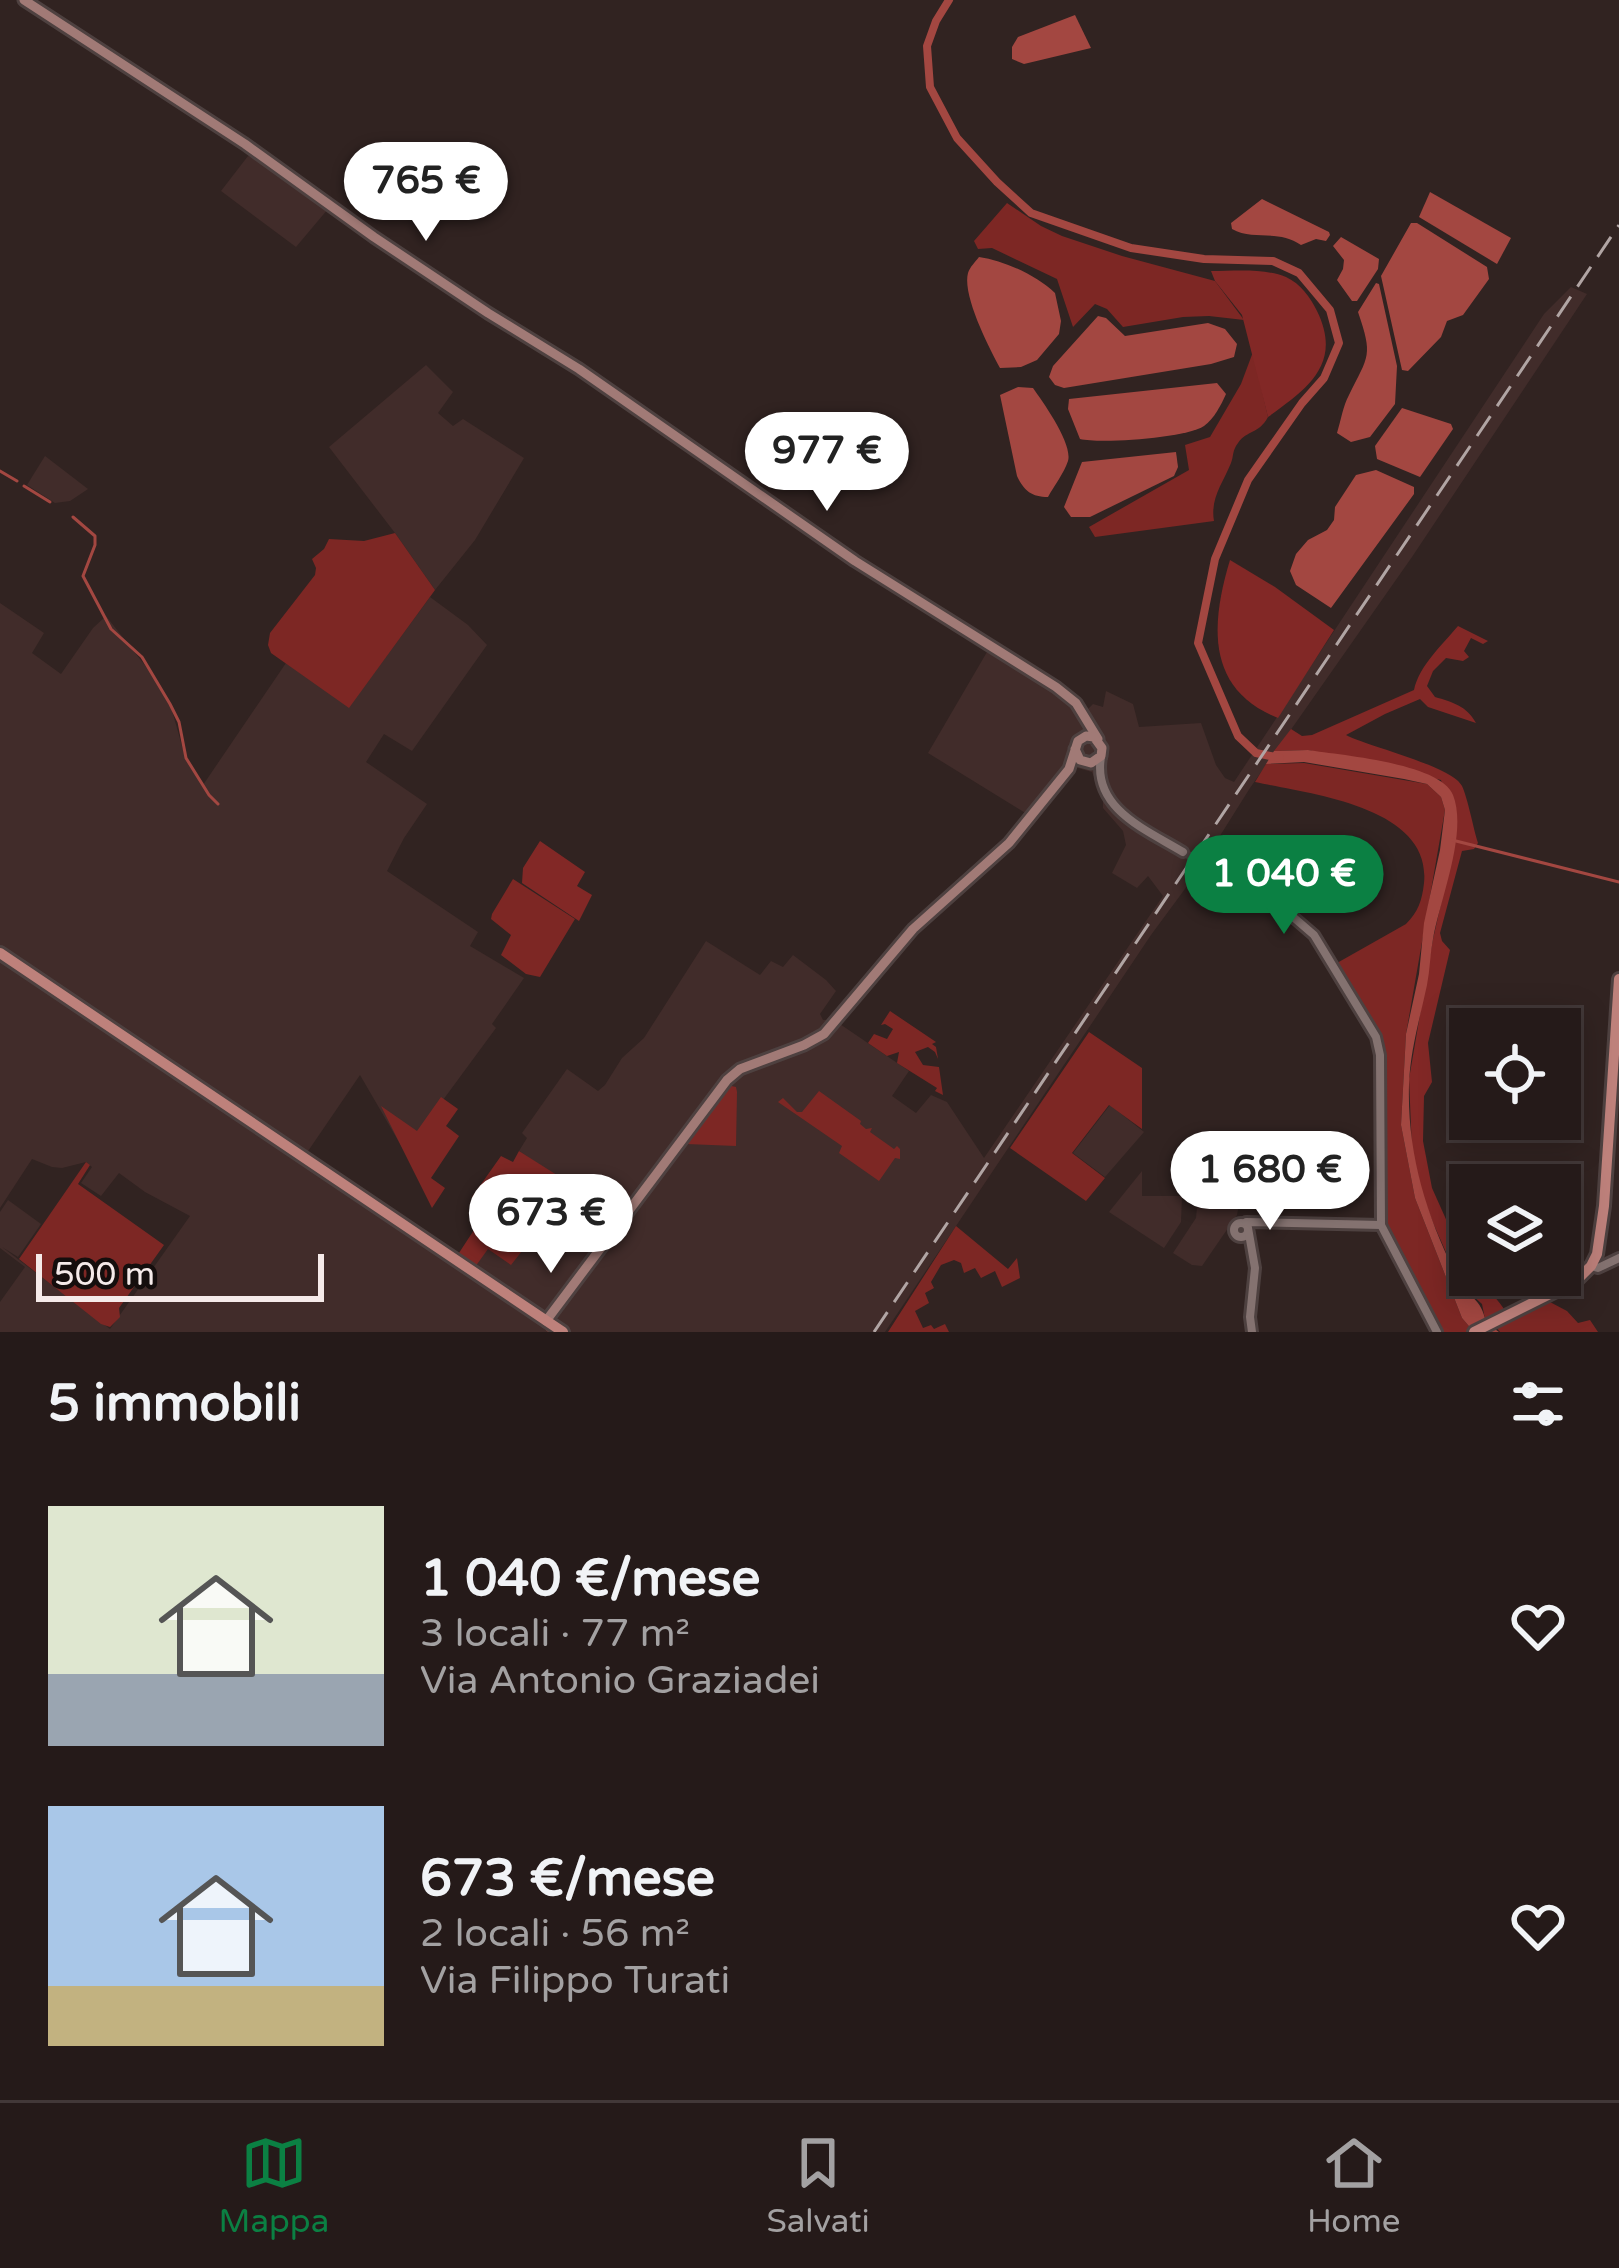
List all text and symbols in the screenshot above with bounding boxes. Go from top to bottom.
pin: 765 € [342,142,510,244]
text: 765 € [371,157,481,204]
pin: 977 € [743,412,911,514]
text: 977 € [772,427,882,474]
pin: 1 040 € [1173,835,1395,937]
text: 1 040 € [1212,850,1356,897]
map controls [1449,1008,1581,1296]
button: locate [1449,1008,1581,1140]
pin: 1 680 € [1159,1131,1381,1233]
text: 1 680 € [1198,1146,1342,1193]
button: layers [1449,1164,1581,1296]
pin: 673 € [467,1174,635,1276]
text: 673 € [496,1189,606,1236]
scale bar [36,1248,324,1301]
text: 500 m [54,1255,155,1294]
icon: filters [1505,1371,1571,1437]
text: 5 immobili [48,1373,301,1435]
text: 1 040 €/mese [420,1548,760,1610]
icon: home [144,1554,288,1698]
icon: heart [1505,1593,1571,1659]
text: 3 locali · 77 m² [420,1610,690,1657]
text: Via Antonio Graziadei [420,1657,820,1704]
text: 673 €/mese [420,1848,715,1910]
icon: home [144,1854,288,1998]
icon: heart [1505,1893,1571,1959]
text: 2 locali · 56 m² [420,1910,690,1957]
text: Via Filippo Turati [420,1957,730,2004]
tab: Mappa [219,2130,329,2241]
tab: Salvati [766,2130,870,2241]
tab: Home [1307,2130,1400,2241]

